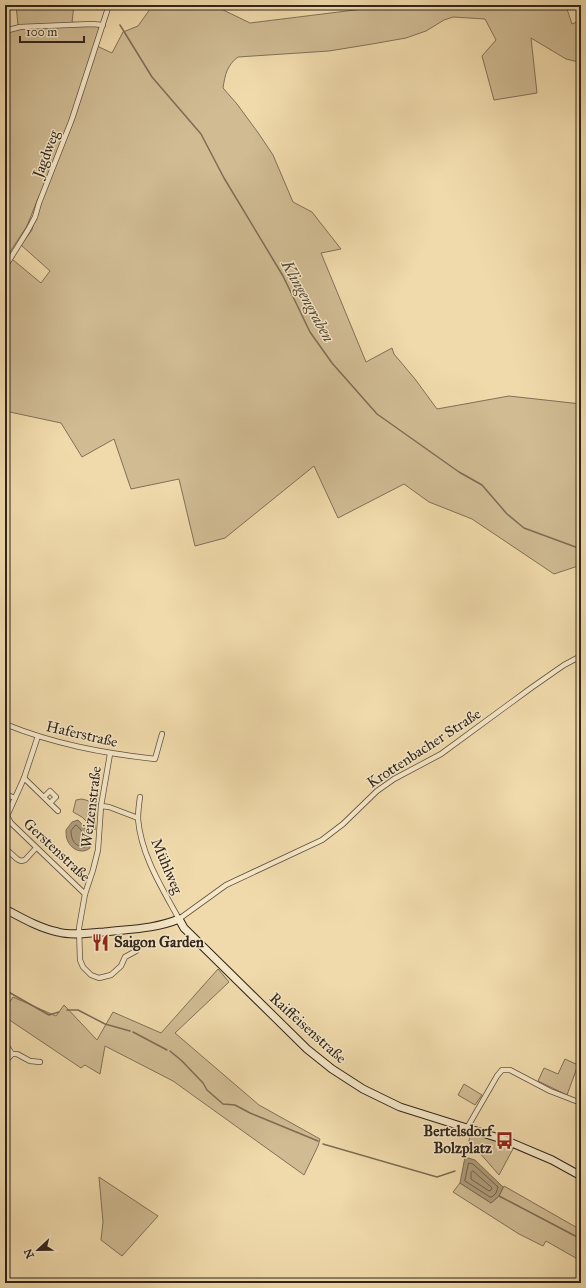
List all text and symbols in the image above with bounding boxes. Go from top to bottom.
scale bar [20,18,84,44]
text: 100 m [26,25,57,39]
street label: Jagdweg [28,127,65,183]
water label: Klingengraben [277,256,339,346]
street label: Krottenbacher Straße [364,704,484,792]
street label: Haferstraße [44,717,120,751]
street label: Weizenstraße [77,765,105,849]
street label: Gerstenstraße [20,815,94,885]
street label: Mühlweg [147,836,187,897]
restaurant icon: Saigon Garden [91,932,111,952]
place label: Saigon Garden [114,933,205,952]
street label: Raiffeisenstraße [266,989,350,1067]
place label: Bertelsdorf Bolzplatz [423,1122,495,1158]
bus stop icon: Bertelsdorf Bolzplatz [495,1130,515,1150]
north arrow [18,1230,58,1270]
text: N [21,1246,37,1260]

